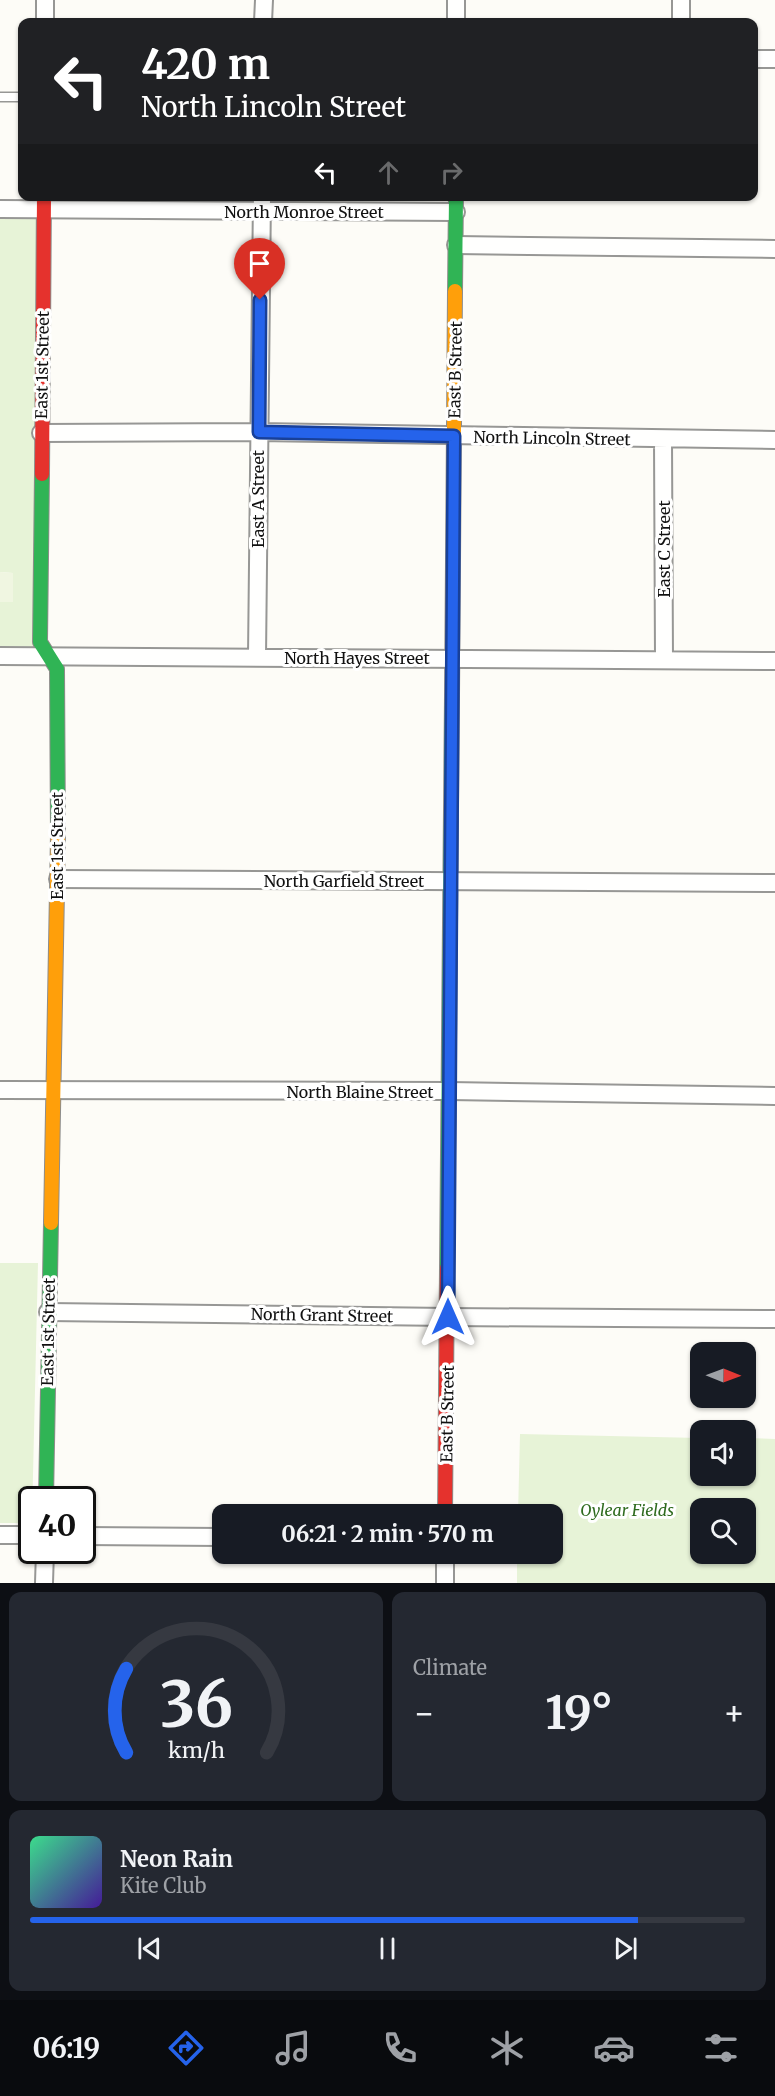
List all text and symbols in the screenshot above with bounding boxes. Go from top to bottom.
text: 420 m [141,38,270,90]
icon: left [42,42,120,120]
text: North Lincoln Street [141,90,406,124]
icon: left [309,156,342,189]
icon: ahead [372,156,405,189]
icon: right [435,156,468,189]
street label: North Monroe Street [224,202,384,222]
pin [234,238,285,300]
icon: arrive [243,247,276,280]
street label: East 1st Street [31,310,53,419]
street label: East B Street [444,320,466,419]
street label: North Lincoln Street [473,427,631,449]
street label: East A Street [248,449,268,548]
street label: East C Street [654,500,674,598]
street label: North Hayes Street [284,648,430,668]
street label: East 1st Street [47,791,67,900]
street label: North Garfield Street [264,871,425,891]
street label: North Blaine Street [286,1082,434,1102]
street label: East 1st Street [37,1277,59,1386]
position arrow [416,1285,480,1349]
street label: North Grant Street [251,1304,394,1326]
north arrow [690,1342,756,1408]
map controls [690,1342,756,1564]
street label: East B Street [436,1364,458,1463]
button: sound [690,1420,756,1486]
speed limit sign: 40 [18,1486,96,1564]
button: search [690,1498,756,1564]
park label: Oylear Fields [580,1500,674,1520]
text: 06:21 · 2 min · 570 m [281,1520,494,1548]
text: Climate [413,1655,487,1680]
text: 36 [159,1666,233,1744]
text: 19° [545,1685,613,1741]
text: − [413,1693,435,1734]
text: + [723,1693,745,1734]
text: km/h [168,1738,224,1765]
text: Neon Rain [120,1845,233,1873]
text: Kite Club [120,1873,206,1898]
icon: previous [133,1932,166,1965]
icon: pause [371,1932,404,1965]
icon: next [609,1932,642,1965]
icon: directions [165,2027,207,2069]
icon: music [272,2027,314,2069]
icon: phone [379,2027,421,2069]
icon: climate [486,2027,528,2069]
icon: car [593,2027,635,2069]
icon: filters [700,2027,742,2069]
text: 06:19 [33,2031,100,2065]

